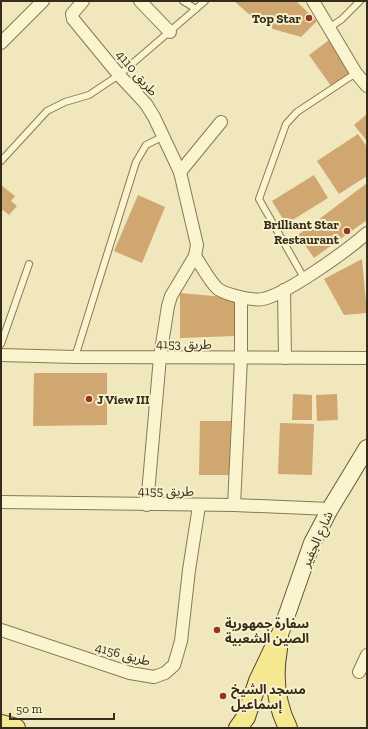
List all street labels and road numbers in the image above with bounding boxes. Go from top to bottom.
street label: طريق 4110 [112,47,161,100]
street label: طريق 4153 [156,336,212,353]
street label: طريق 4155 [138,483,194,500]
street label: شارع الجفير [298,509,339,571]
street label: طريق 4156 [94,639,152,670]

